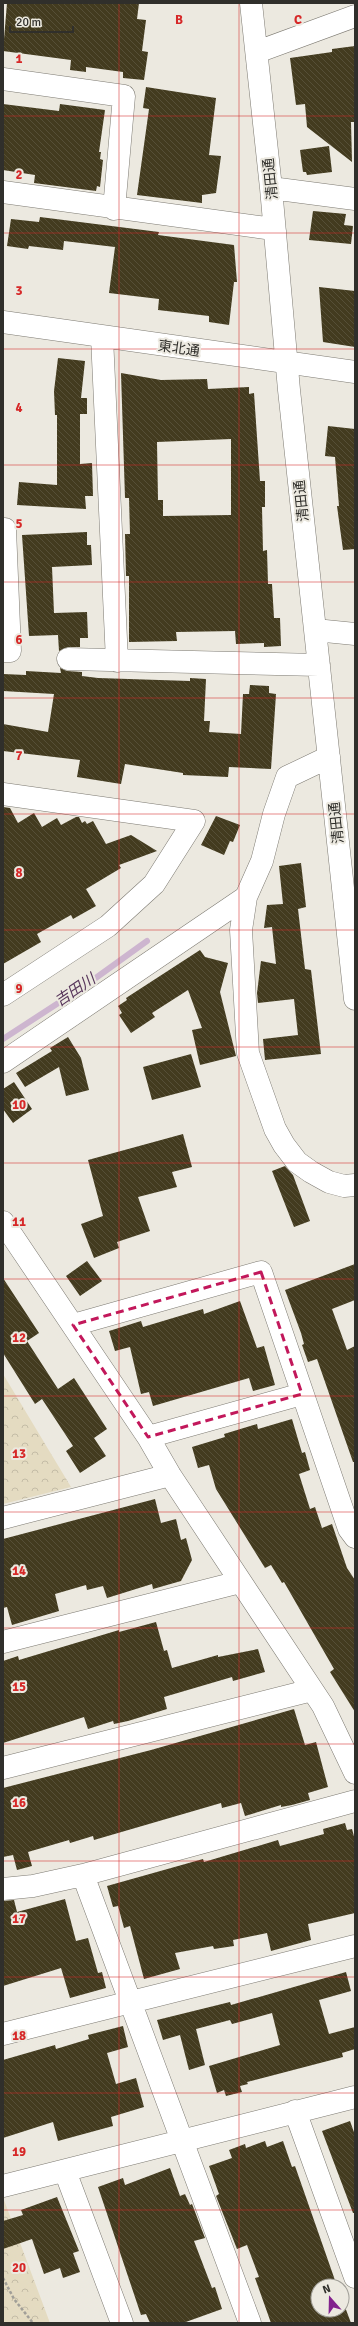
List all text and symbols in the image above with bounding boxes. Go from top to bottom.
scale bar [10,8,73,34]
text: B [175,12,183,28]
text: C [294,12,302,28]
text: 20 m [16,15,41,30]
text: 1 [15,51,23,67]
street label: 清田通 [260,157,281,201]
text: 2 [15,167,23,183]
text: 3 [15,283,23,299]
street label: 東北通 [157,337,201,360]
text: 4 [15,400,23,416]
street label: 清田通 [291,479,312,523]
text: 5 [15,516,23,532]
text: 6 [15,632,23,648]
text: 7 [15,748,23,764]
street label: 清田通 [326,801,347,845]
text: 8 [15,865,23,881]
water label: 吉田川 [51,969,100,1010]
text: 9 [15,981,23,997]
text: 10 [12,1097,26,1113]
text: 11 [12,1214,26,1230]
text: 12 [12,1330,26,1346]
text: 13 [12,1446,26,1462]
text: 14 [12,1563,26,1579]
text: 15 [12,1679,26,1695]
text: 16 [12,1795,26,1811]
text: 17 [12,1911,26,1927]
text: 18 [12,2028,26,2044]
text: 19 [12,2144,26,2160]
text: 20 [12,2260,26,2276]
north arrow [310,2278,350,2318]
text: N [321,2282,333,2296]

